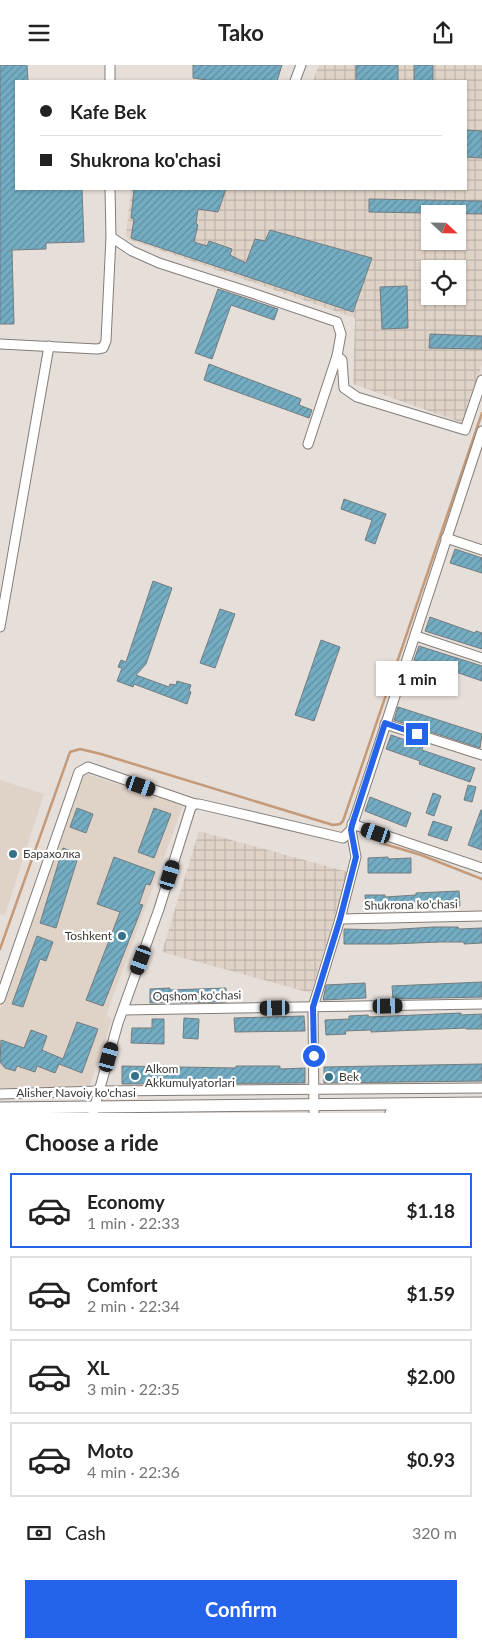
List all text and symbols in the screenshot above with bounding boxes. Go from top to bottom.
icon: menu [25,19,53,47]
text: Tako [218,19,264,46]
icon: share [429,19,457,47]
text: Kafe Bek [70,100,146,123]
text: Shukrona ko'chasi [70,148,221,171]
north arrow [421,205,466,250]
map controls [421,205,466,305]
button: locate [421,260,466,305]
callout: 1 min [376,661,458,697]
text: 1 min [397,669,437,688]
route end [406,723,428,745]
car [124,774,157,798]
car [359,821,392,845]
place label: Барахолка [23,846,81,861]
marker: Барахолка [7,848,19,860]
car [158,858,181,892]
street label: Shukrona ko'chasi [364,896,458,913]
place label: Toshkent [65,928,113,943]
marker: Toshkent [116,930,128,942]
car [128,943,153,977]
street label: Oqshom ko'chasi [152,987,242,1004]
car [372,998,403,1014]
car [259,1000,290,1016]
car [97,1041,120,1073]
route start [303,1045,325,1067]
place label: Alkom Akkumulyatorlari [145,1061,235,1090]
place label: Bek [339,1069,360,1084]
marker: Alkom Akkumulyatorlari [129,1070,141,1082]
marker: Bek [323,1071,335,1083]
street label: Alisher Navoiy ko'chasi [16,1085,136,1100]
text: Choose a ride [25,1129,159,1156]
icon: car [27,1188,72,1233]
text: Economy [87,1190,165,1213]
text: $1.18 [406,1199,455,1222]
text: 1 min · 22:33 [87,1213,180,1232]
icon: car [27,1271,72,1316]
text: Comfort [87,1273,158,1296]
text: $1.59 [406,1282,455,1305]
text: 2 min · 22:34 [87,1296,180,1315]
icon: car [27,1354,72,1399]
text: XL [87,1356,110,1379]
text: $2.00 [406,1365,455,1388]
text: 3 min · 22:35 [87,1379,180,1398]
icon: car [27,1437,72,1482]
text: Moto [87,1439,133,1462]
text: $0.93 [406,1448,455,1471]
text: 4 min · 22:36 [87,1462,180,1481]
icon: cash [25,1519,53,1547]
text: Cash [65,1521,106,1544]
text: 320 m [412,1523,457,1542]
button: Confirm [25,1580,457,1638]

